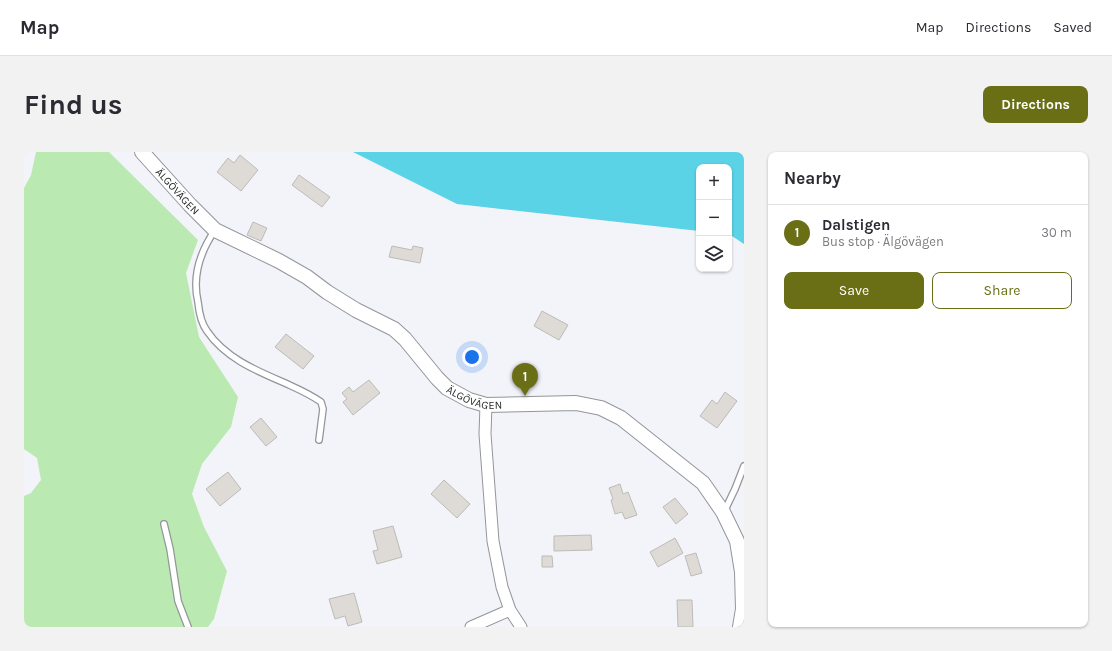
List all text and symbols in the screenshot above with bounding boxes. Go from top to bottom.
text: Map [20,17,59,39]
text: Map [916,19,944,36]
text: Directions [966,19,1031,36]
text: Saved [1053,19,1092,36]
button: Directions [983,86,1088,123]
text: Find us [24,88,123,121]
map controls [696,164,732,272]
button: + [696,164,732,200]
street label: ÄLGÖVÄGEN [153,165,202,218]
text: Nearby [784,168,841,188]
button: − [696,200,732,236]
text: Dalstigen [822,216,890,234]
text: 1 [795,225,799,240]
text: 30 m [1041,225,1072,240]
text: Bus stop · Älgövägen [822,234,944,249]
button: layers [696,236,732,272]
button: Save [784,272,924,309]
button: Share [932,272,1072,309]
your location [462,347,482,367]
pin: 1 [512,363,538,396]
street label: ÄLGÖVÄGEN [444,382,502,412]

